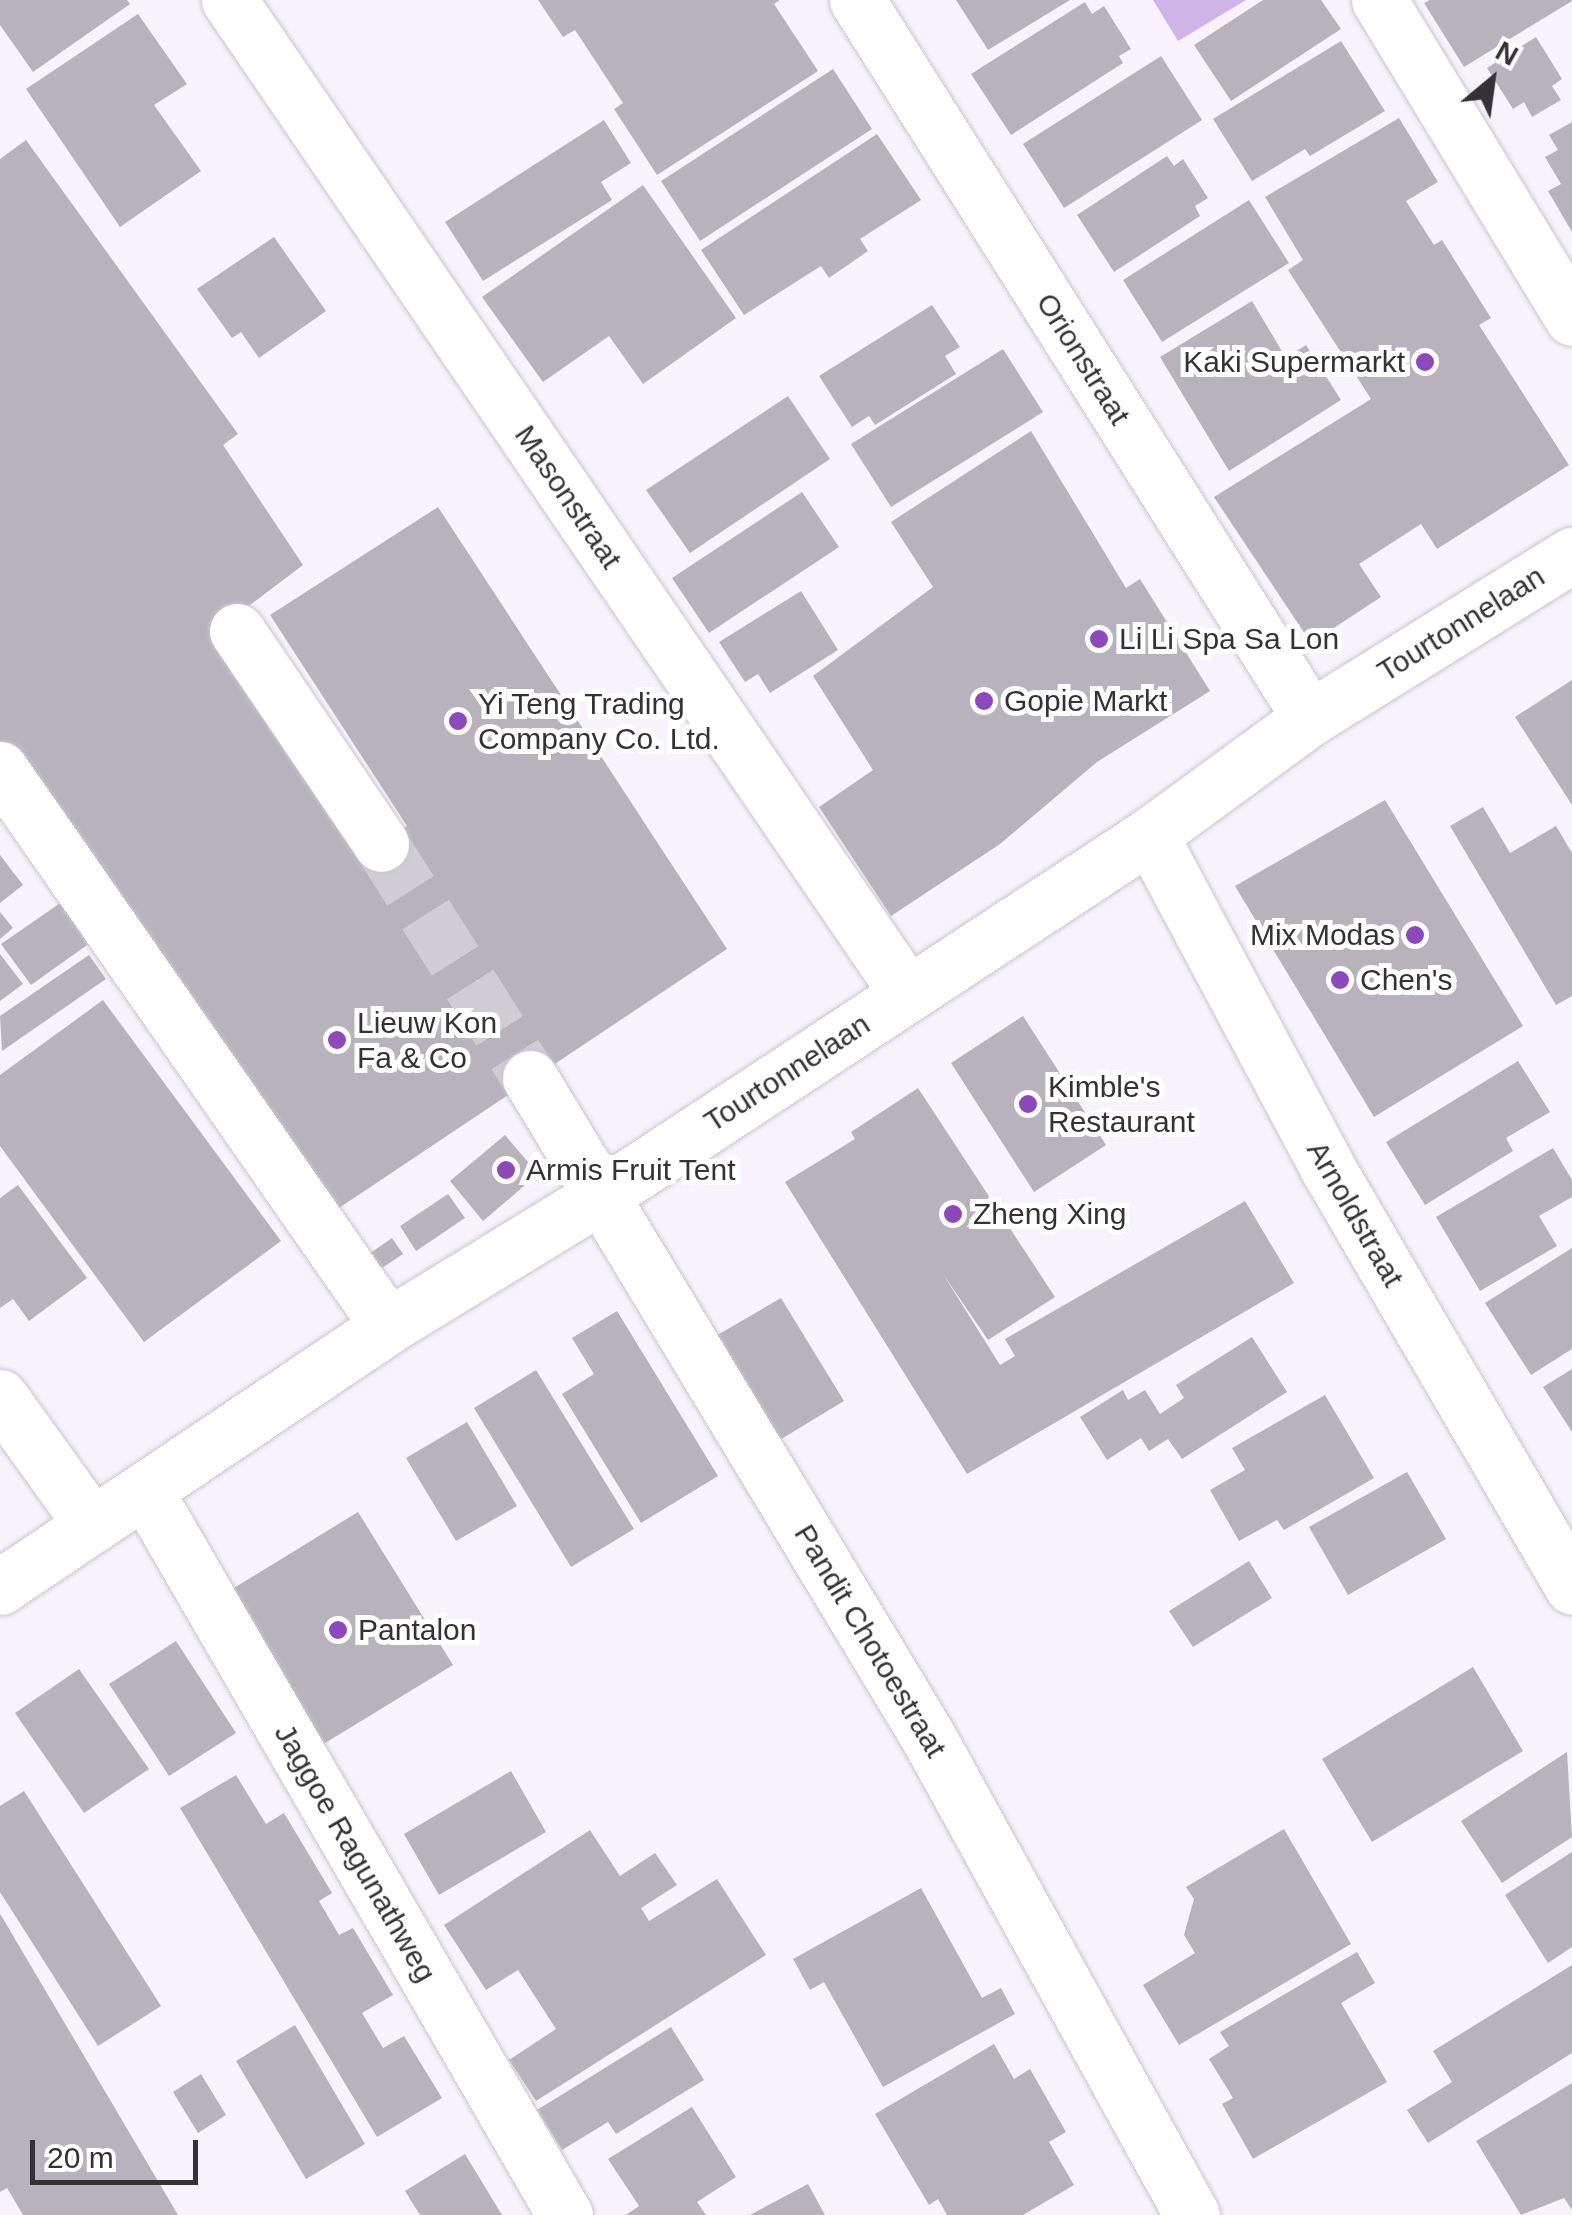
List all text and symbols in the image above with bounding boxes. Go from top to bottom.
north arrow [1442,30,1542,130]
text: N [1490,35,1523,72]
street label: Orionstraat [1028,287,1138,431]
place label: Kaki Supermarkt [1183,344,1405,380]
marker: Kaki Supermarkt [1414,351,1436,373]
street label: Masonstraat [507,419,629,575]
street label: Tourtonnelaan [1371,558,1551,690]
place label: Li Li Spa Sa Lon [1119,621,1339,657]
marker: Li Li Spa Sa Lon [1088,628,1110,650]
place label: Gopie Markt [1004,683,1167,719]
place label: Yi Teng Trading Company Co. Ltd. [478,686,720,756]
marker: Gopie Markt [973,690,995,712]
marker: Yi Teng Trading Company Co. Ltd. [447,710,469,732]
place label: Mix Modas [1250,917,1395,953]
marker: Mix Modas [1404,924,1426,946]
place label: Chen's [1360,962,1452,998]
marker: Chen's [1329,969,1351,991]
place label: Lieuw Kon Fa & Co [357,1005,497,1076]
street label: Tourtonnelaan [697,1006,877,1140]
marker: Lieuw Kon Fa & Co [326,1029,348,1051]
place label: Kimble's Restaurant [1048,1069,1195,1140]
marker: Kimble's Restaurant [1017,1093,1039,1115]
street label: Arnoldstraat [1299,1135,1411,1293]
place label: Armis Fruit Tent [526,1152,736,1188]
marker: Armis Fruit Tent [495,1159,517,1181]
place label: Zheng Xing [973,1196,1126,1232]
marker: Zheng Xing [942,1203,964,1225]
street label: Pandit Chotoestraat [786,1518,954,1764]
place label: Pantalon [358,1612,476,1648]
marker: Pantalon [327,1619,349,1641]
street label: Jaggoe Ragunathweg [266,1718,444,1988]
scale bar [35,2120,202,2182]
text: 20 m [47,2141,114,2174]

